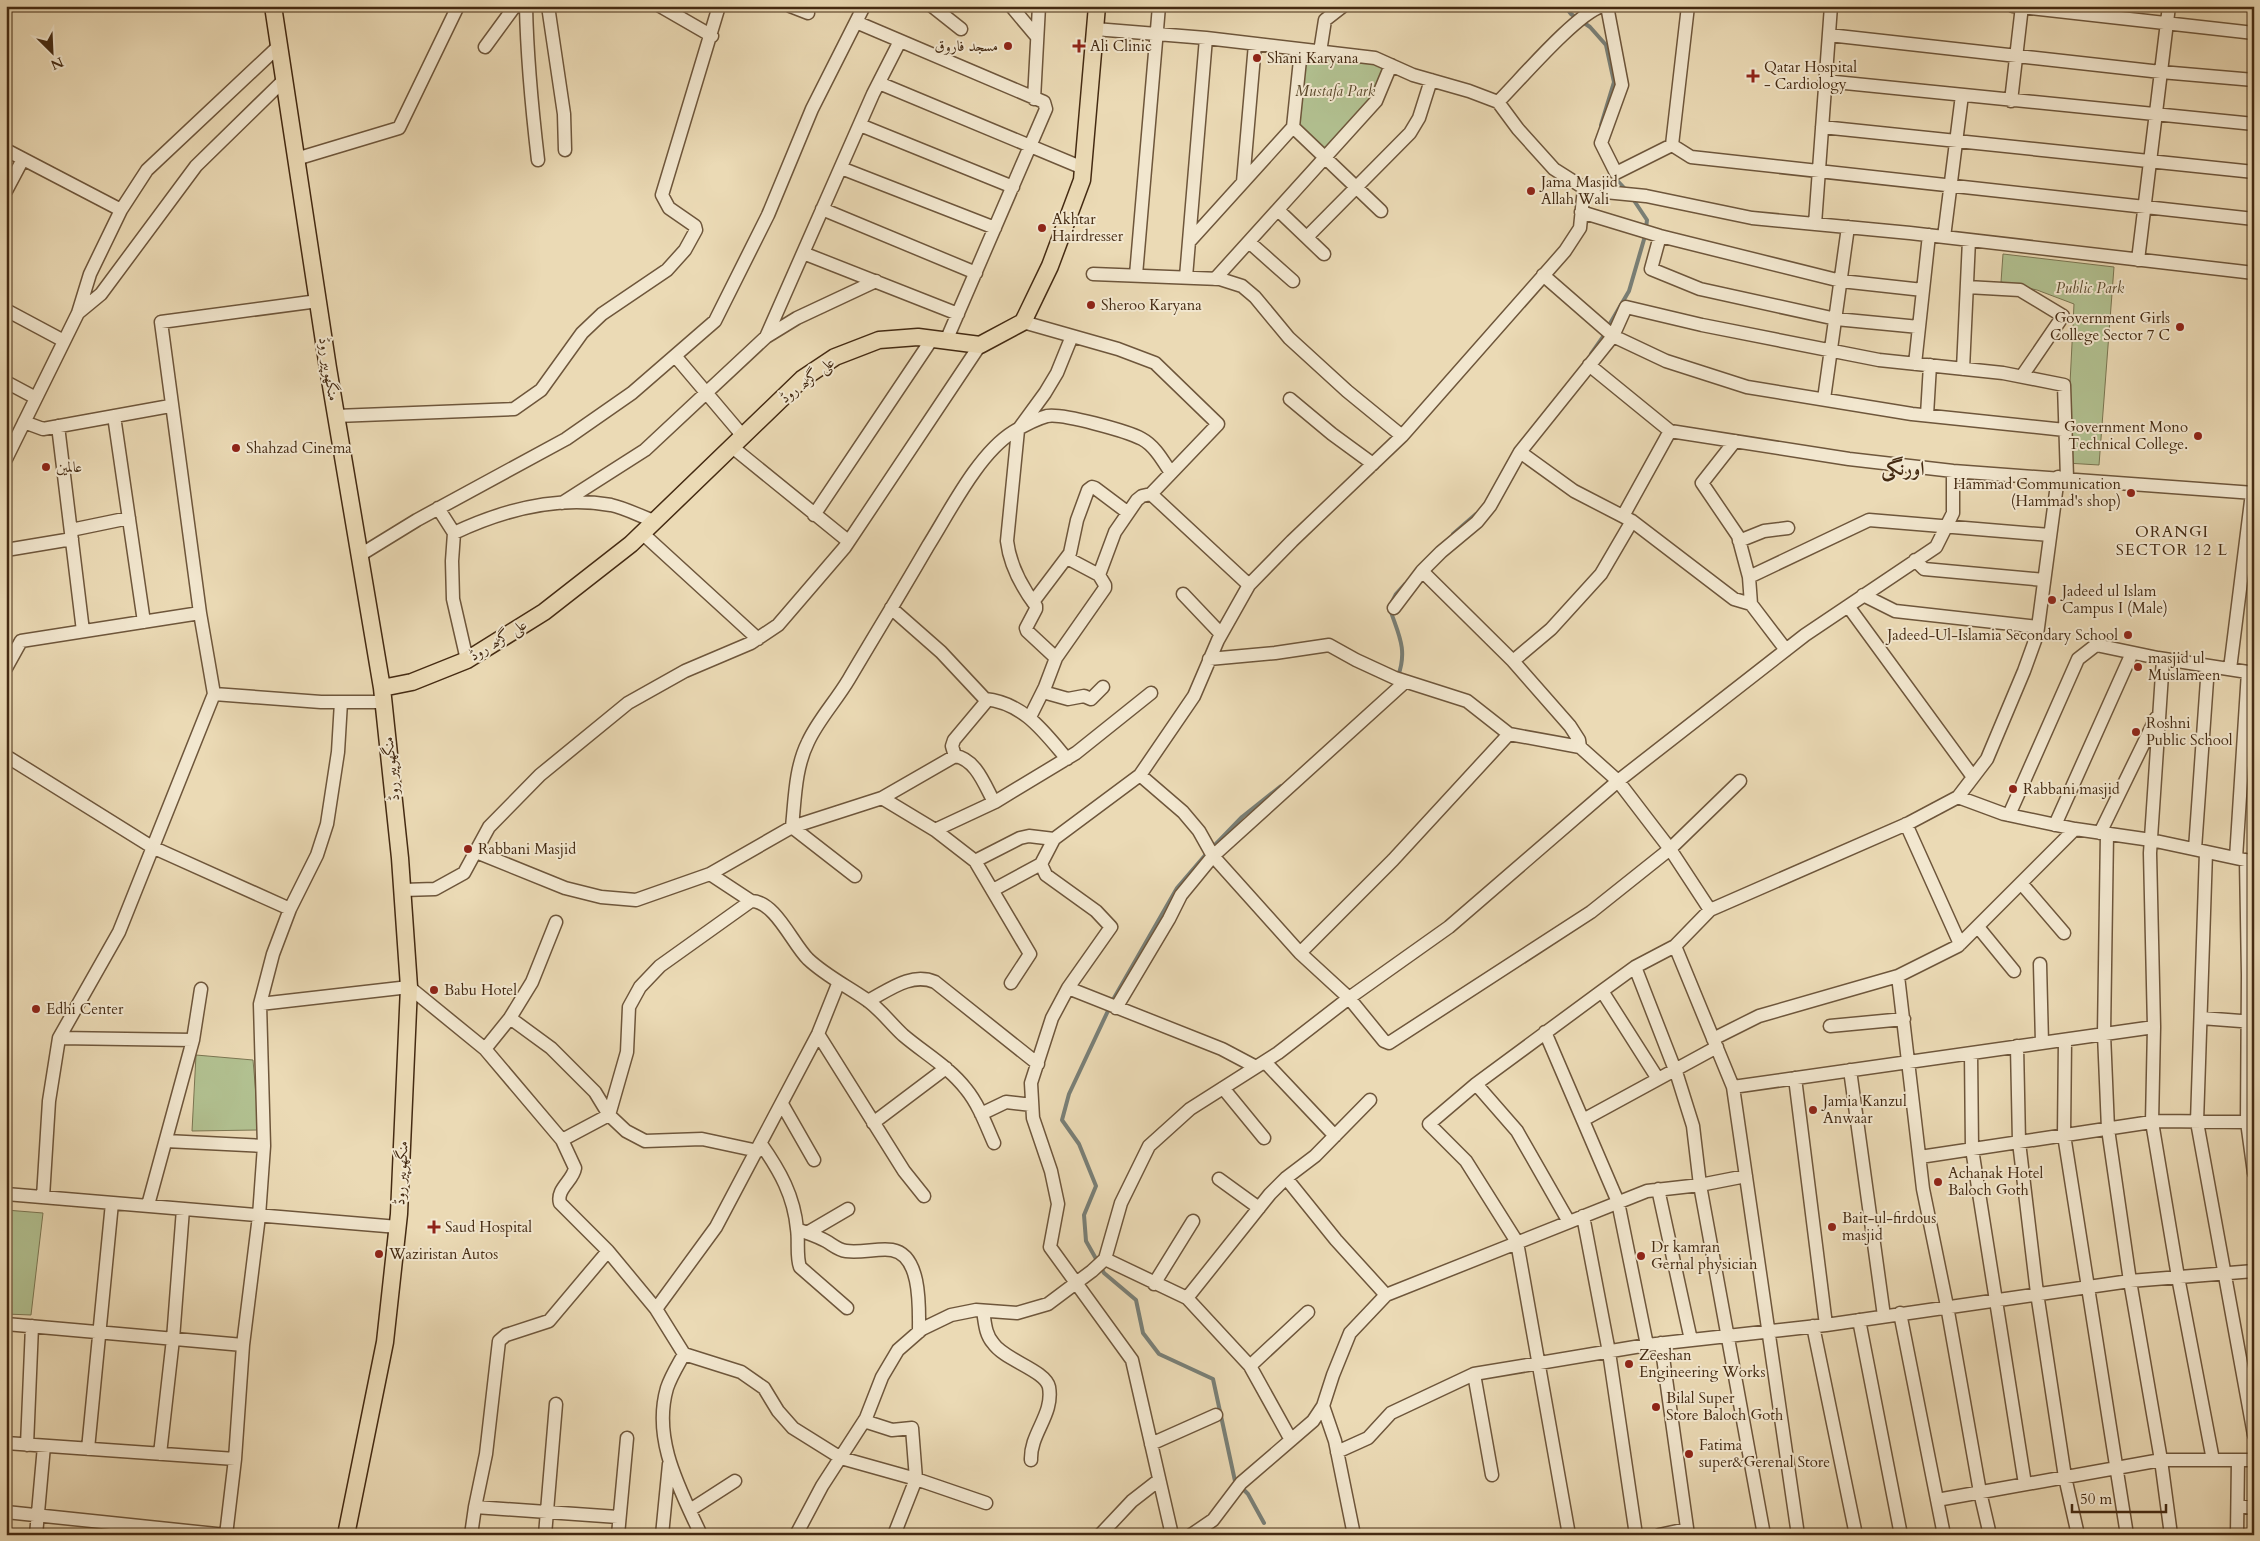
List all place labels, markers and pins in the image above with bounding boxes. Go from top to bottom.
place label: مسجد فاروق [934,36,998,56]
place label: Ali Clinic [1090,36,1152,56]
marker: Ali Clinic [1072,39,1086,53]
marker: مسجد فاروق [1002,40,1014,52]
place label: Shani Karyana [1267,48,1359,68]
marker: Shani Karyana [1251,52,1263,64]
place label: Qatar Hospital - Cardiology [1764,57,1857,94]
marker: Qatar Hospital - Cardiology [1746,69,1760,83]
place label: Jama Masjid Allah Wali [1539,172,1618,209]
marker: Jama Masjid Allah Wali [1525,185,1537,197]
place label: Akhtar Hairdresser [1052,209,1124,246]
marker: Akhtar Hairdresser [1036,222,1048,234]
place label: Sheroo Karyana [1101,295,1202,315]
marker: Sheroo Karyana [1085,299,1097,311]
place label: Government Girls College Sector 7 C [2050,308,2170,345]
marker: Government Girls College Sector 7 C [2174,321,2186,333]
place label: Government Mono Technical College. [2064,417,2188,454]
marker: Government Mono Technical College. [2192,430,2204,442]
place label: Shahzad Cinema [246,438,352,458]
marker: Shahzad Cinema [230,442,242,454]
place label: عالمین [56,457,82,477]
marker: عالمین [40,461,52,473]
place label: Hammad Communication (Hammad's shop) [1953,474,2121,511]
marker: Hammad Communication (Hammad's shop) [2125,487,2137,499]
place label: Jadeed ul Islam Campus I (Male) [2060,581,2168,618]
marker: Jadeed ul Islam Campus I (Male) [2046,594,2058,606]
place label: Jadeed-Ul-Islamia Secondary School [1885,625,2118,645]
marker: Jadeed-Ul-Islamia Secondary School [2122,629,2134,641]
place label: masjid ul Muslameen [2148,648,2221,685]
marker: masjid ul Muslameen [2132,661,2144,673]
place label: Roshni Public School [2146,713,2233,750]
marker: Roshni Public School [2130,726,2142,738]
place label: Rabbani masjid [2023,779,2120,799]
marker: Rabbani masjid [2007,783,2019,795]
place label: Rabbani Masjid [478,839,576,859]
marker: Rabbani Masjid [462,843,474,855]
place label: Babu Hotel [444,980,517,1000]
marker: Babu Hotel [428,984,440,996]
place label: Edhi Center [46,999,124,1019]
marker: Edhi Center [30,1003,42,1015]
place label: Jamia Kanzul Anwaar [1821,1091,1907,1128]
marker: Jamia Kanzul Anwaar [1807,1104,1819,1116]
place label: Achanak Hotel Baloch Goth [1948,1163,2043,1200]
marker: Achanak Hotel Baloch Goth [1932,1176,1944,1188]
place label: Bait-ul-firdous masjid [1842,1208,1936,1245]
place label: Saud Hospital [445,1217,532,1237]
marker: Saud Hospital [427,1220,441,1234]
marker: Bait-ul-firdous masjid [1826,1221,1838,1233]
place label: Dr kamran Gernal physician [1651,1237,1758,1274]
place label: Waziristan Autos [388,1244,498,1264]
marker: Waziristan Autos [373,1248,385,1260]
marker: Dr kamran Gernal physician [1635,1250,1647,1262]
place label: Zeeshan Engineering Works [1639,1345,1765,1382]
marker: Zeeshan Engineering Works [1623,1358,1635,1370]
place label: Bilal Super Store Baloch Goth [1666,1388,1784,1425]
marker: Bilal Super Store Baloch Goth [1650,1401,1662,1413]
place label: Fatima super&Gerenal Store [1699,1435,1830,1472]
marker: Fatima super&Gerenal Store [1683,1448,1695,1460]

